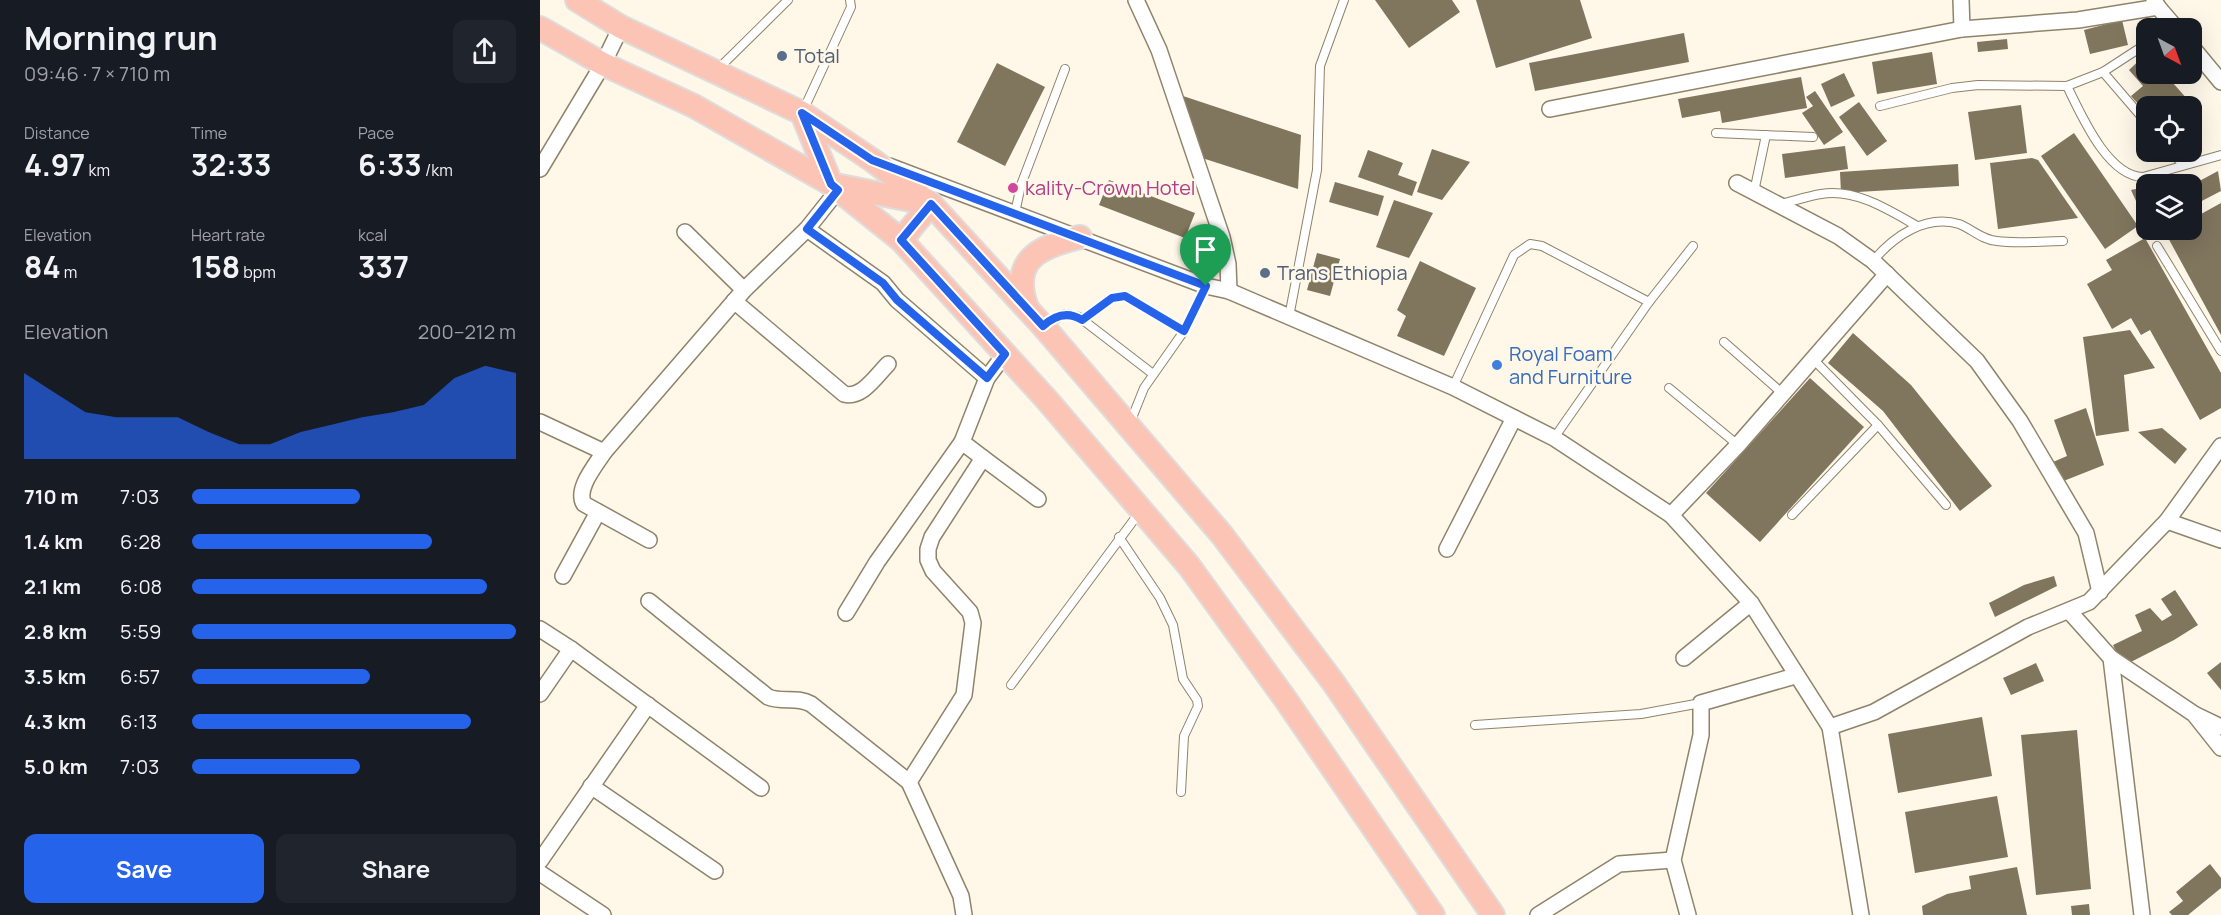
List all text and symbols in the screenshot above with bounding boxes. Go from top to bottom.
text: Morning run [24,15,218,60]
north arrow [2136,18,2202,84]
map controls [2136,18,2202,240]
button: share [453,20,516,83]
place label: Total [794,42,840,69]
marker: Total [775,49,789,63]
text: 09:46 · 7 × 710 m [24,60,170,87]
button: locate [2136,96,2202,162]
text: Distance [24,122,90,144]
text: Time [191,122,227,144]
text: Pace [358,122,394,144]
text: 4.97 [24,144,85,185]
text: 32:33 [191,144,271,185]
text: 6:33 [358,144,422,185]
text: km [85,159,110,181]
text: /km [422,159,453,181]
place label: kality-Crown Hotel [1025,174,1196,201]
button: layers [2136,174,2202,240]
marker: kality-Crown Hotel [1006,181,1020,195]
text: Elevation [24,224,92,246]
text: Heart rate [191,224,265,246]
text: kcal [358,224,387,246]
pin [1180,224,1231,286]
icon: arrive [1189,233,1222,266]
text: 84 [24,246,61,287]
text: 158 [191,246,240,287]
text: 337 [358,246,409,287]
place label: Trans Ethiopia [1277,259,1408,286]
text: m [61,261,77,283]
text: bpm [240,261,276,283]
marker: Trans Ethiopia [1258,266,1272,280]
text: Elevation [24,318,108,345]
text: 200–212 m [418,318,516,345]
place label: Royal Foam and Furniture [1509,340,1632,390]
marker: Royal Foam and Furniture [1490,358,1504,372]
text: 710 m [24,483,79,510]
text: 7:03 [120,483,159,510]
text: 1.4 km [24,528,83,555]
text: 6:28 [120,528,161,555]
text: 2.1 km [24,573,81,600]
text: 6:08 [120,573,162,600]
text: 2.8 km [24,618,87,645]
text: 5:59 [120,618,162,645]
text: 3.5 km [24,663,86,690]
text: 6:57 [120,663,160,690]
text: 4.3 km [24,708,86,735]
text: 6:13 [120,708,157,735]
text: 5.0 km [24,753,88,780]
text: 7:03 [120,753,159,780]
button: Save [24,834,264,903]
button: Share [276,834,516,903]

